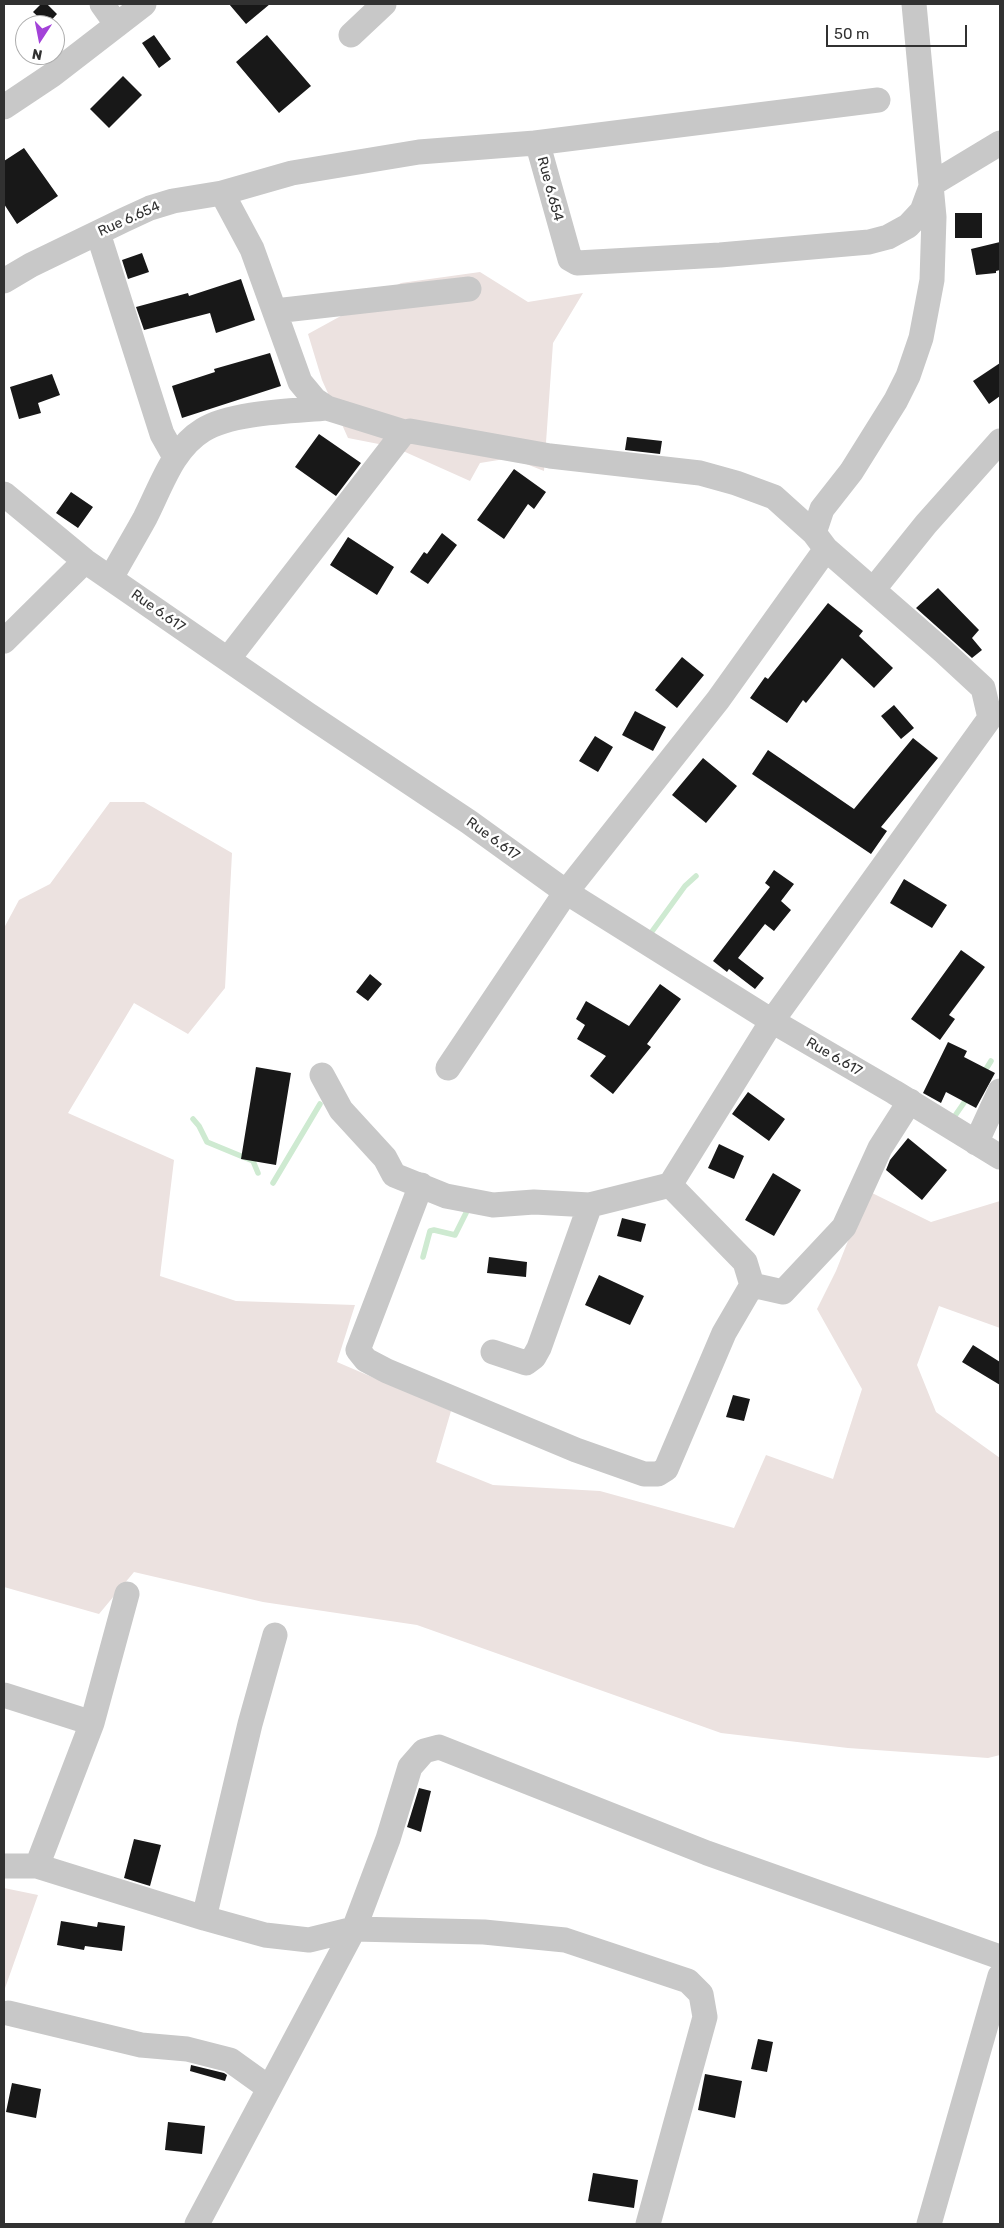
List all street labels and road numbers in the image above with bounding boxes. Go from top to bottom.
street label: Rue 6.654 [533,155,567,223]
street label: Rue 6.654 [95,198,163,240]
street label: Rue 6.617 [128,586,188,636]
street label: Rue 6.617 [463,814,523,864]
street label: Rue 6.617 [803,1034,865,1080]

